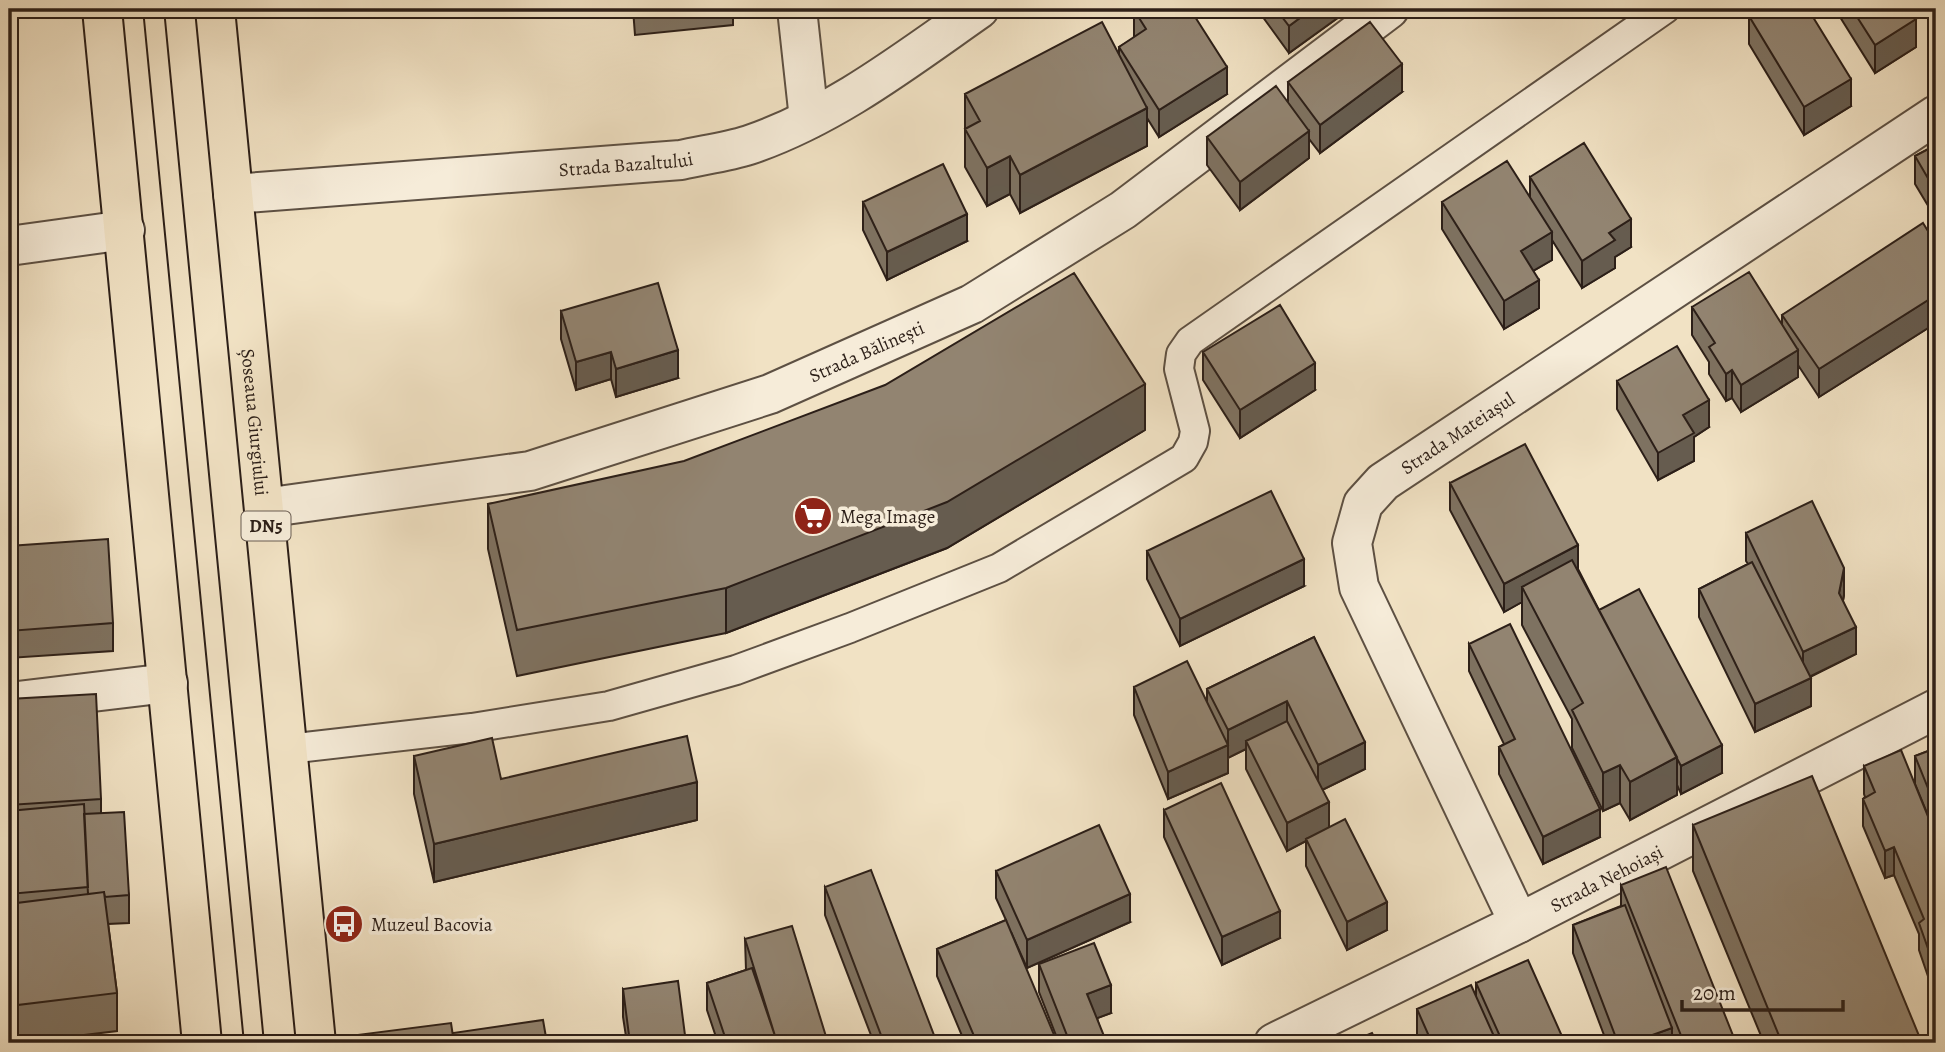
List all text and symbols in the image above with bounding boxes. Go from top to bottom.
street label: Strada Bazaltului [558,146,695,183]
street label: Strada Bălinești [805,315,928,389]
street label: Șoseaua Giurgiului [234,347,274,497]
street label: Strada Mateiașul [1396,386,1520,481]
supermarket icon: Mega Image [792,495,834,537]
place label: Mega Image [840,504,935,530]
road number: DN5 [242,512,290,540]
street label: Strada Nehoiași [1546,839,1668,919]
bus stop icon: Muzeul Bacovia [323,903,365,945]
place label: Muzeul Bacovia [371,912,493,938]
scale bar [1682,968,1843,1012]
text: 20 m [1693,979,1736,1007]

